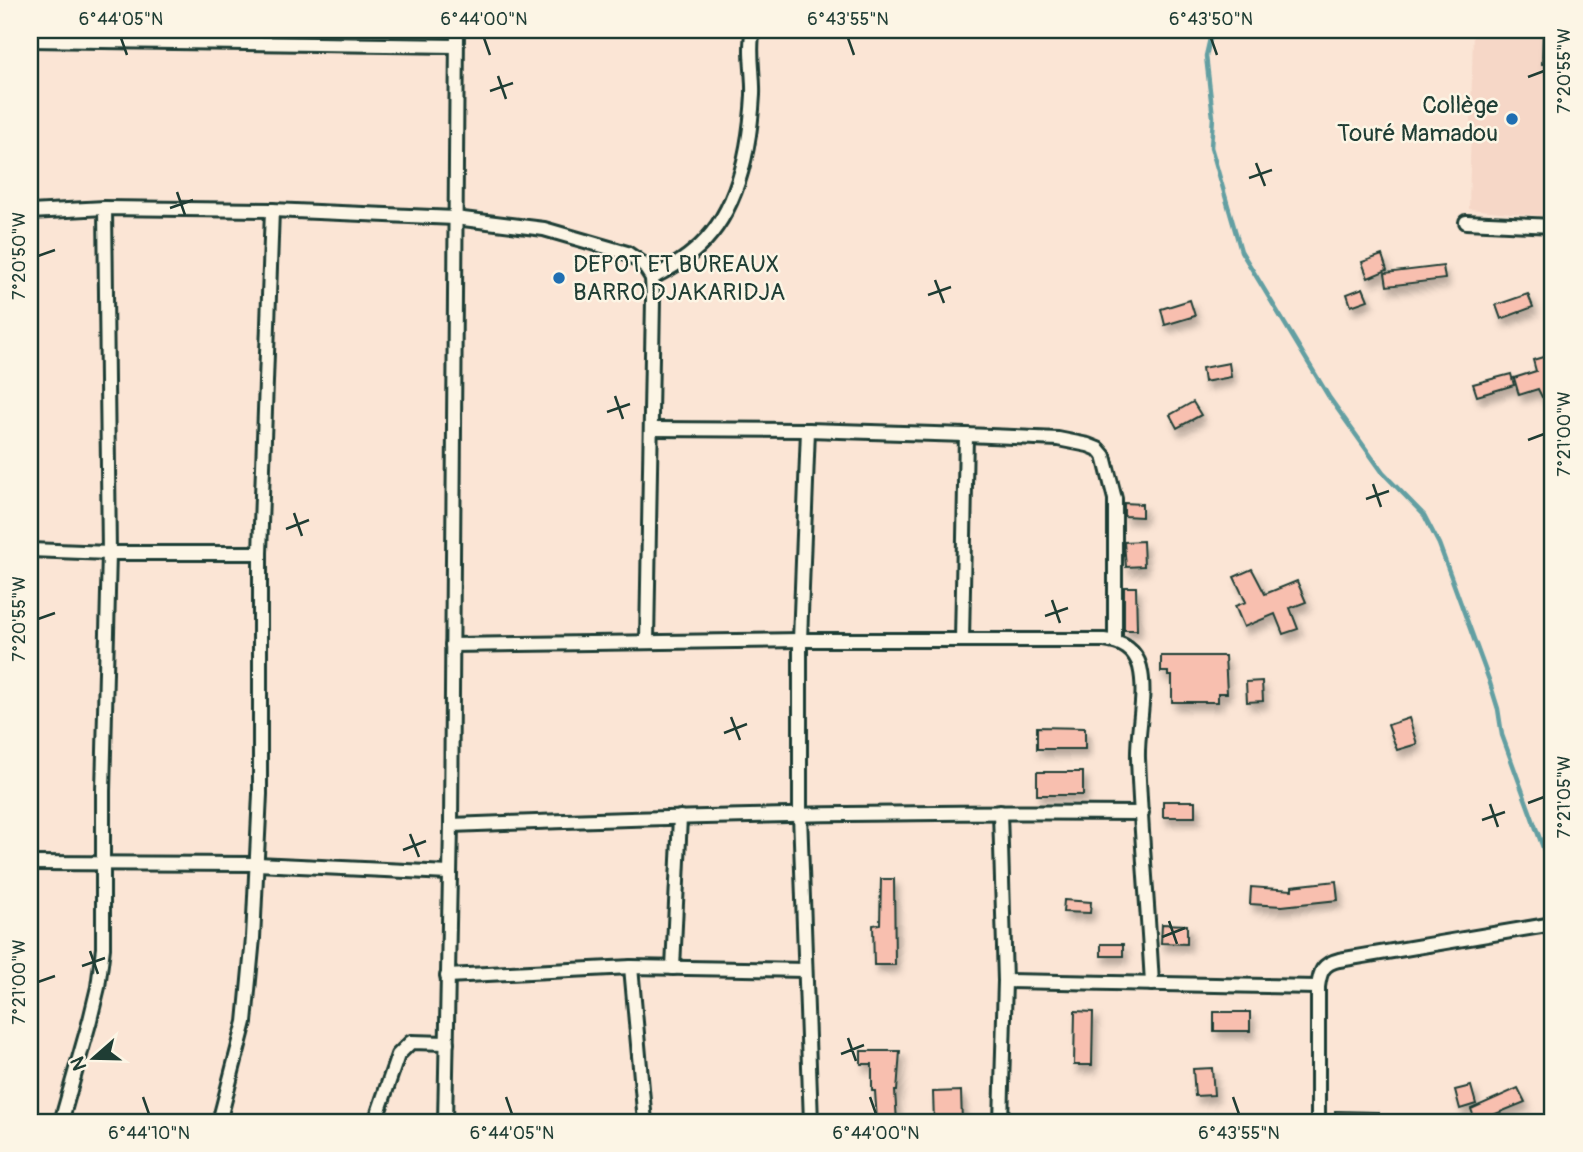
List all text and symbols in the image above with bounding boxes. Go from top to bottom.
text: 6°44'05"N [79,8,163,31]
text: 6°44'00"N [441,8,527,31]
text: 6°43'55"N [807,8,889,31]
text: 6°43'50"N [1169,8,1253,31]
text: 7°20'55"W [1553,28,1576,114]
place label: Collège Touré Mamadou [1337,91,1498,148]
marker: Collège Touré Mamadou [1504,111,1520,127]
text: 7°20'50"W [8,212,31,300]
place label: DEPOT ET BUREAUX BARRO DJAKARIDJA [573,250,785,307]
marker: DEPOT ET BUREAUX BARRO DJAKARIDJA [551,270,567,286]
text: 7°21'00"W [1553,391,1576,477]
text: 7°20'55"W [8,576,31,662]
text: 7°21'05"W [1553,756,1576,838]
text: 7°21'00"W [8,939,31,1025]
north arrow [60,1023,130,1092]
text: N [65,1053,92,1074]
text: 6°44'10"N [108,1122,190,1145]
text: 6°44'05"N [470,1122,554,1145]
text: 6°44'00"N [833,1122,919,1145]
text: 6°43'55"N [1198,1122,1280,1145]

